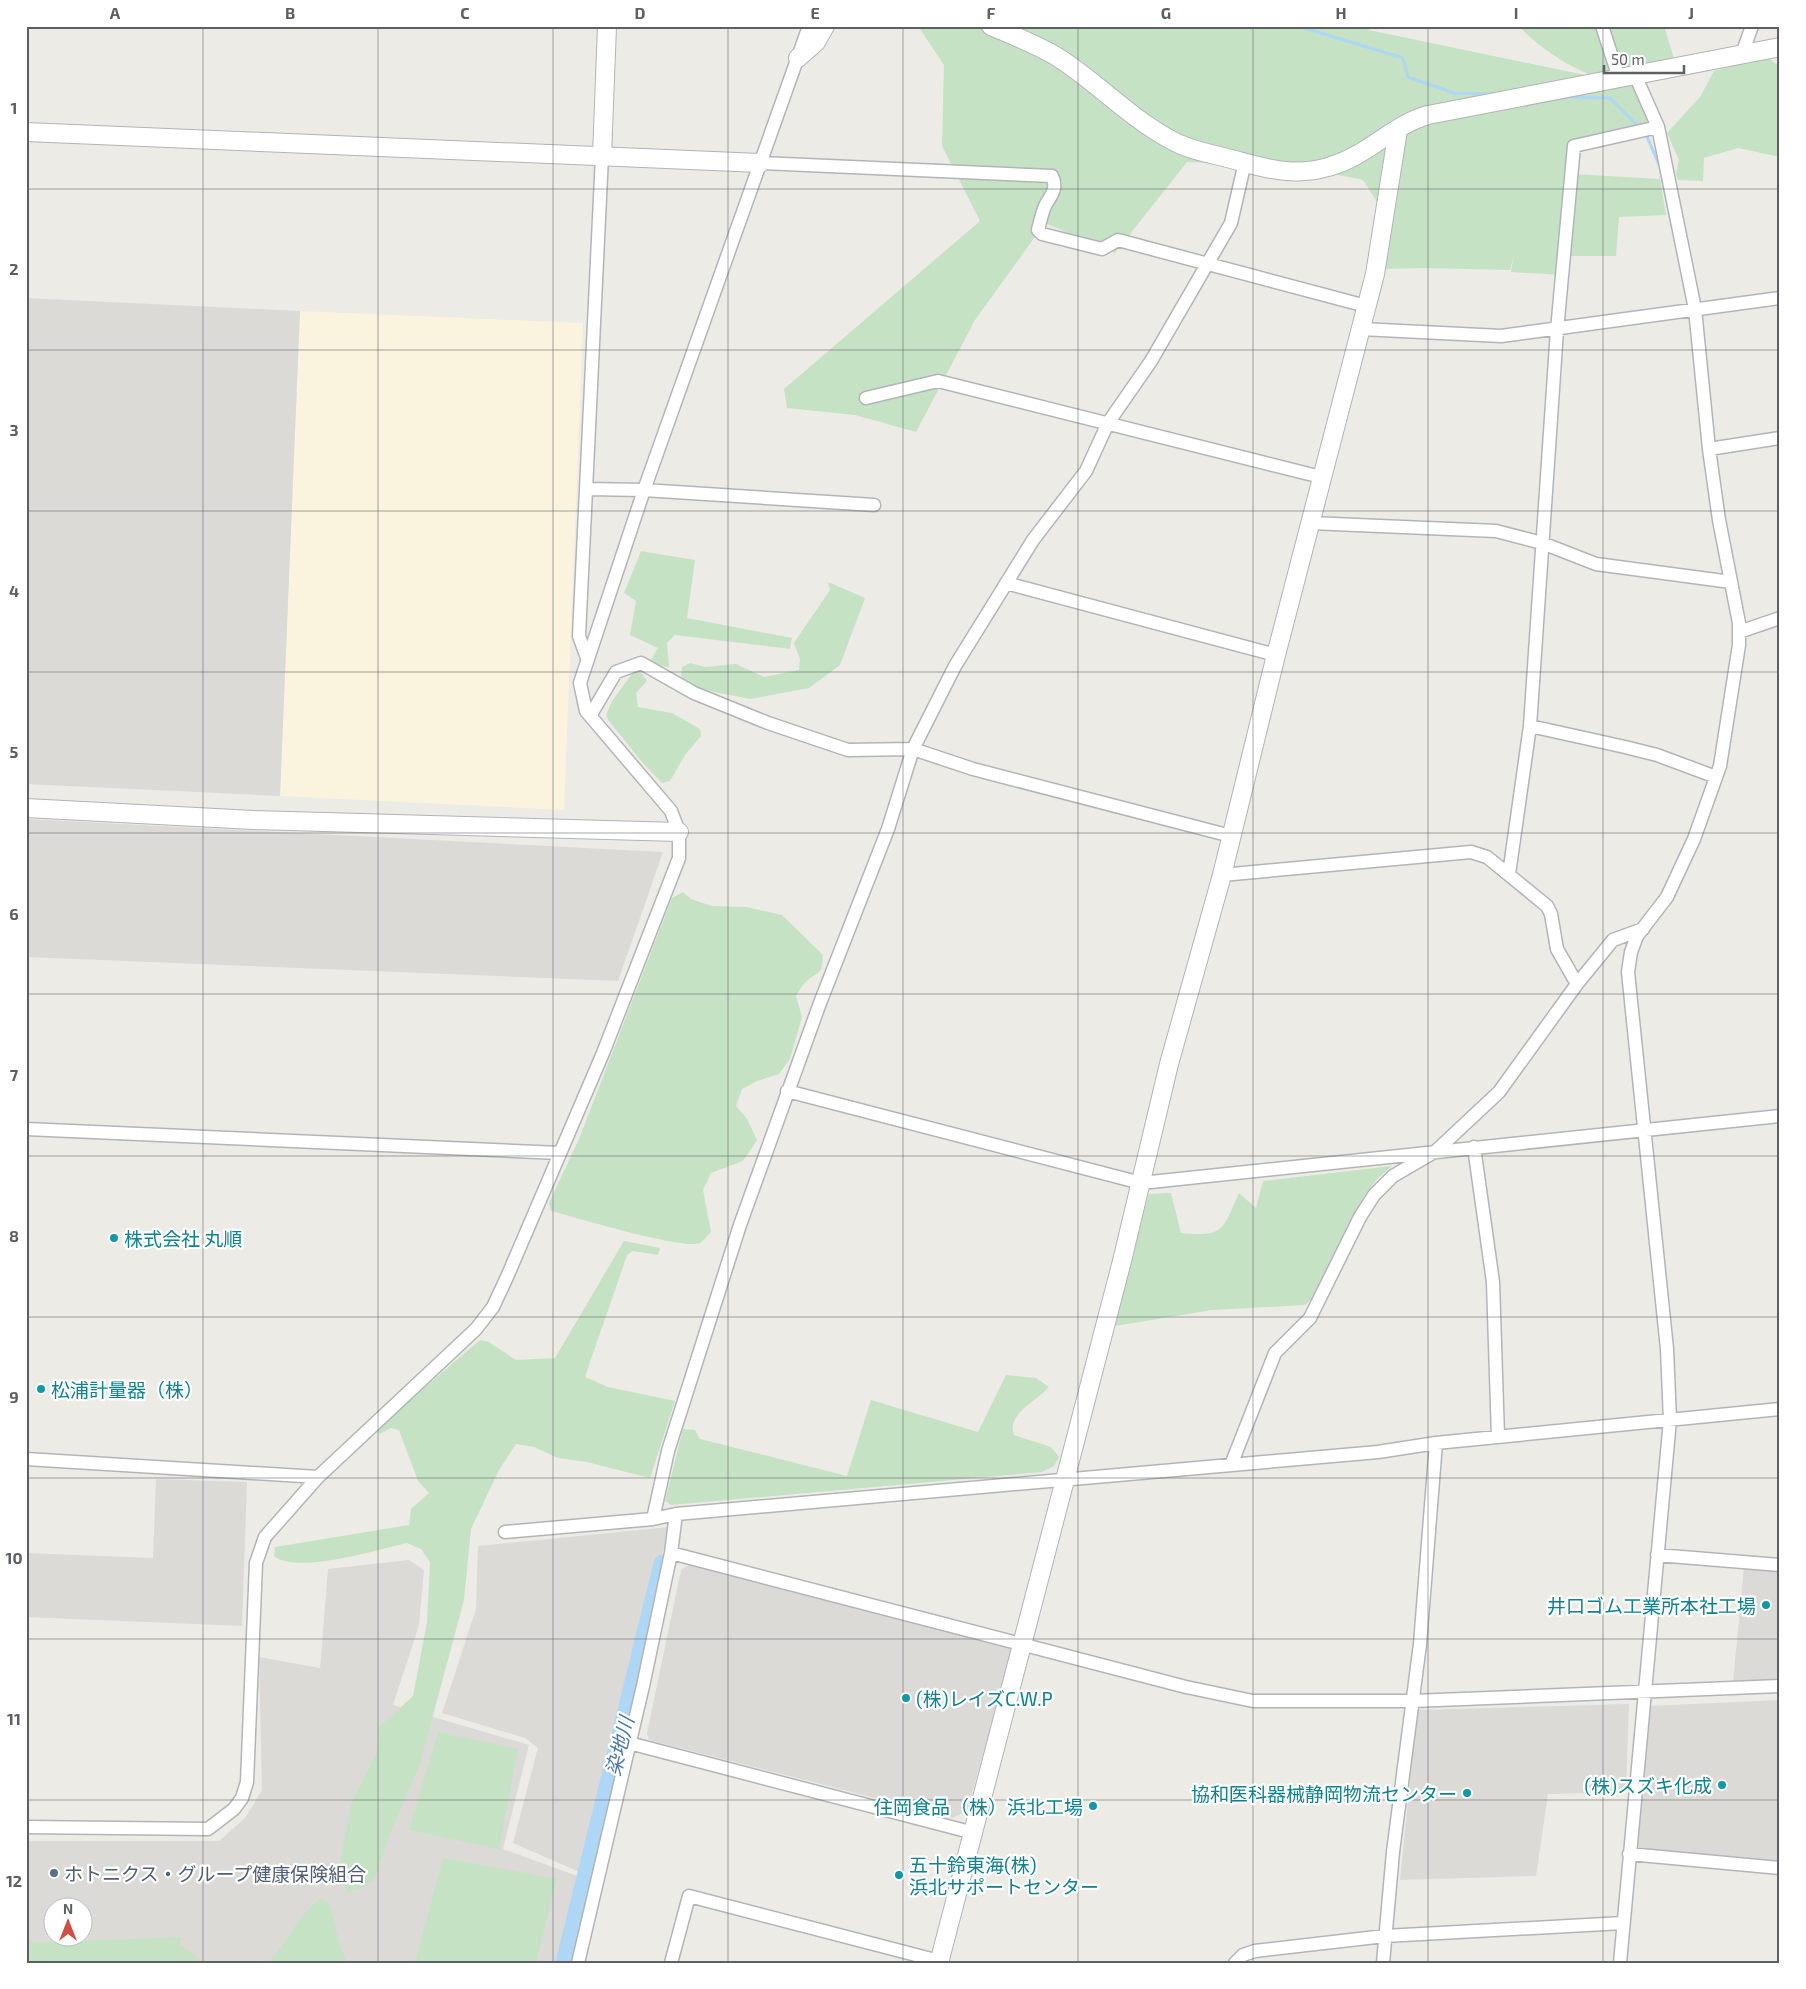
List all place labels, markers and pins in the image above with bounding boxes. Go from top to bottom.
place label: 株式会社 丸順 [124,1227,242,1250]
marker: 株式会社 丸順 [108,1232,120,1244]
place label: 松浦計量器（株） [51,1378,203,1401]
marker: 松浦計量器（株） [35,1383,47,1395]
place label: 井口ゴム工業所本社工場 [1547,1594,1756,1617]
marker: 井口ゴム工業所本社工場 [1760,1599,1772,1611]
place label: (株)レイズC.W.P [916,1687,1053,1710]
marker: (株)レイズC.W.P [900,1692,912,1704]
place label: (株)スズキ化成 [1584,1774,1712,1797]
marker: (株)スズキ化成 [1716,1779,1728,1791]
place label: 協和医科器械静岡物流センター [1191,1782,1457,1805]
marker: 協和医科器械静岡物流センター [1461,1787,1473,1799]
place label: 住岡食品（株）浜北工場 [874,1795,1083,1818]
marker: 住岡食品（株）浜北工場 [1087,1800,1099,1812]
place label: 五十鈴東海(株) 浜北サポートセンター [909,1853,1099,1898]
place label: ホトニクス・グループ健康保険組合 [64,1862,366,1885]
marker: ホトニクス・グループ健康保険組合 [48,1867,60,1879]
marker: 五十鈴東海(株) 浜北サポートセンター [893,1869,905,1881]

